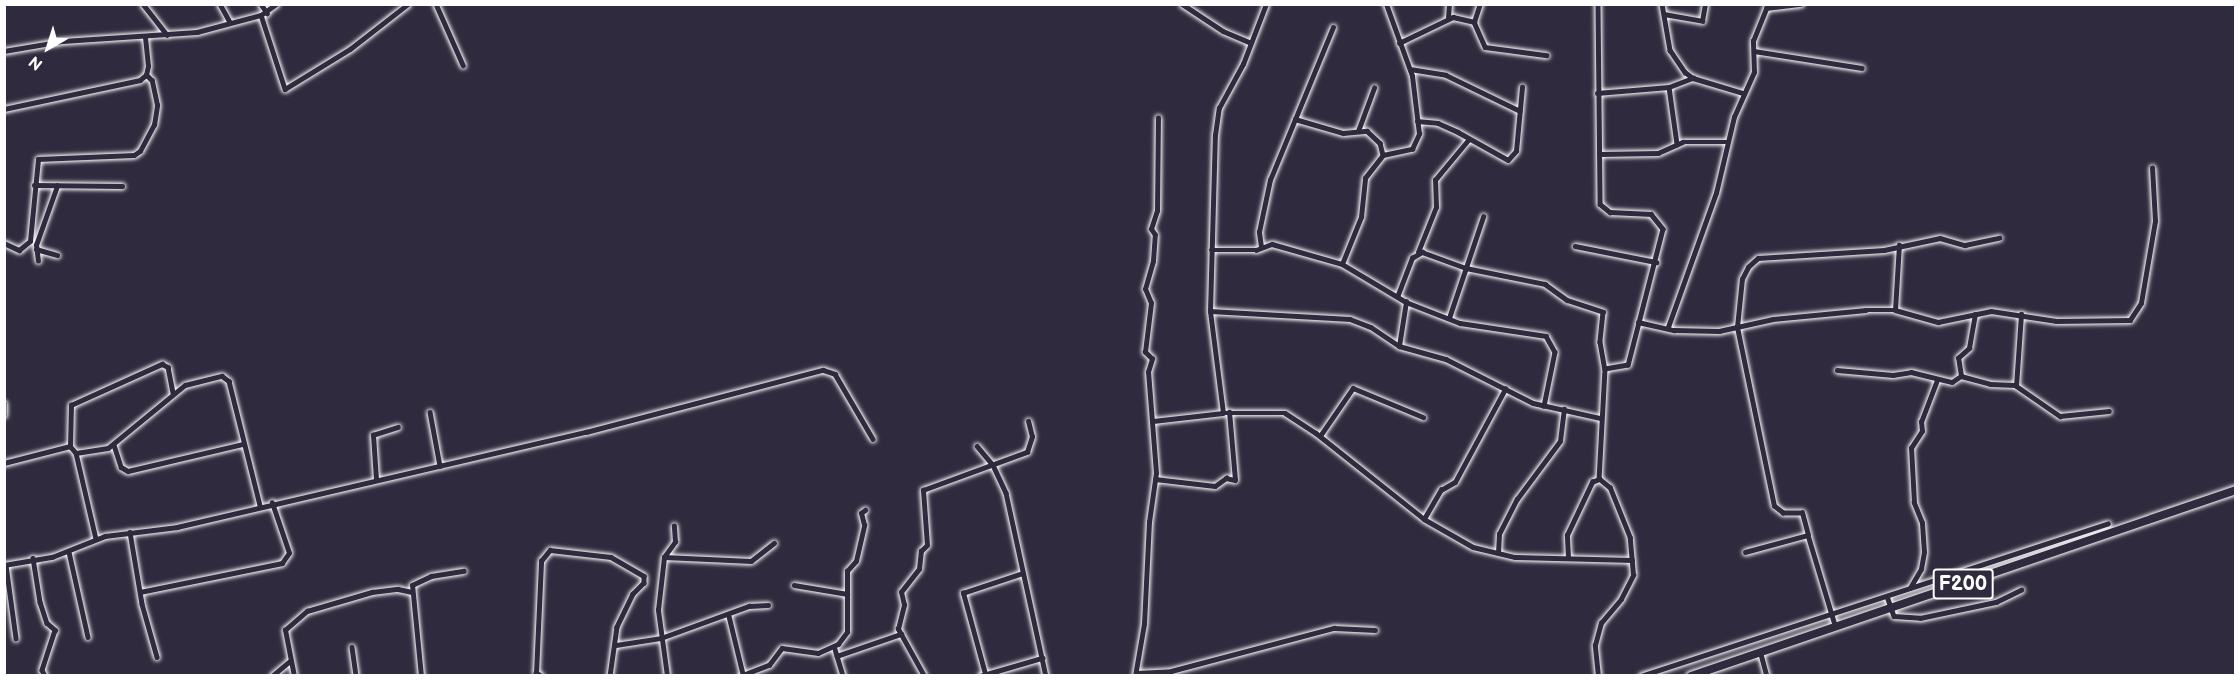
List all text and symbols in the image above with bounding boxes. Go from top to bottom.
north arrow [18,18,78,78]
text: N [26,51,47,74]
road number: F200 [1932,567,1994,601]

